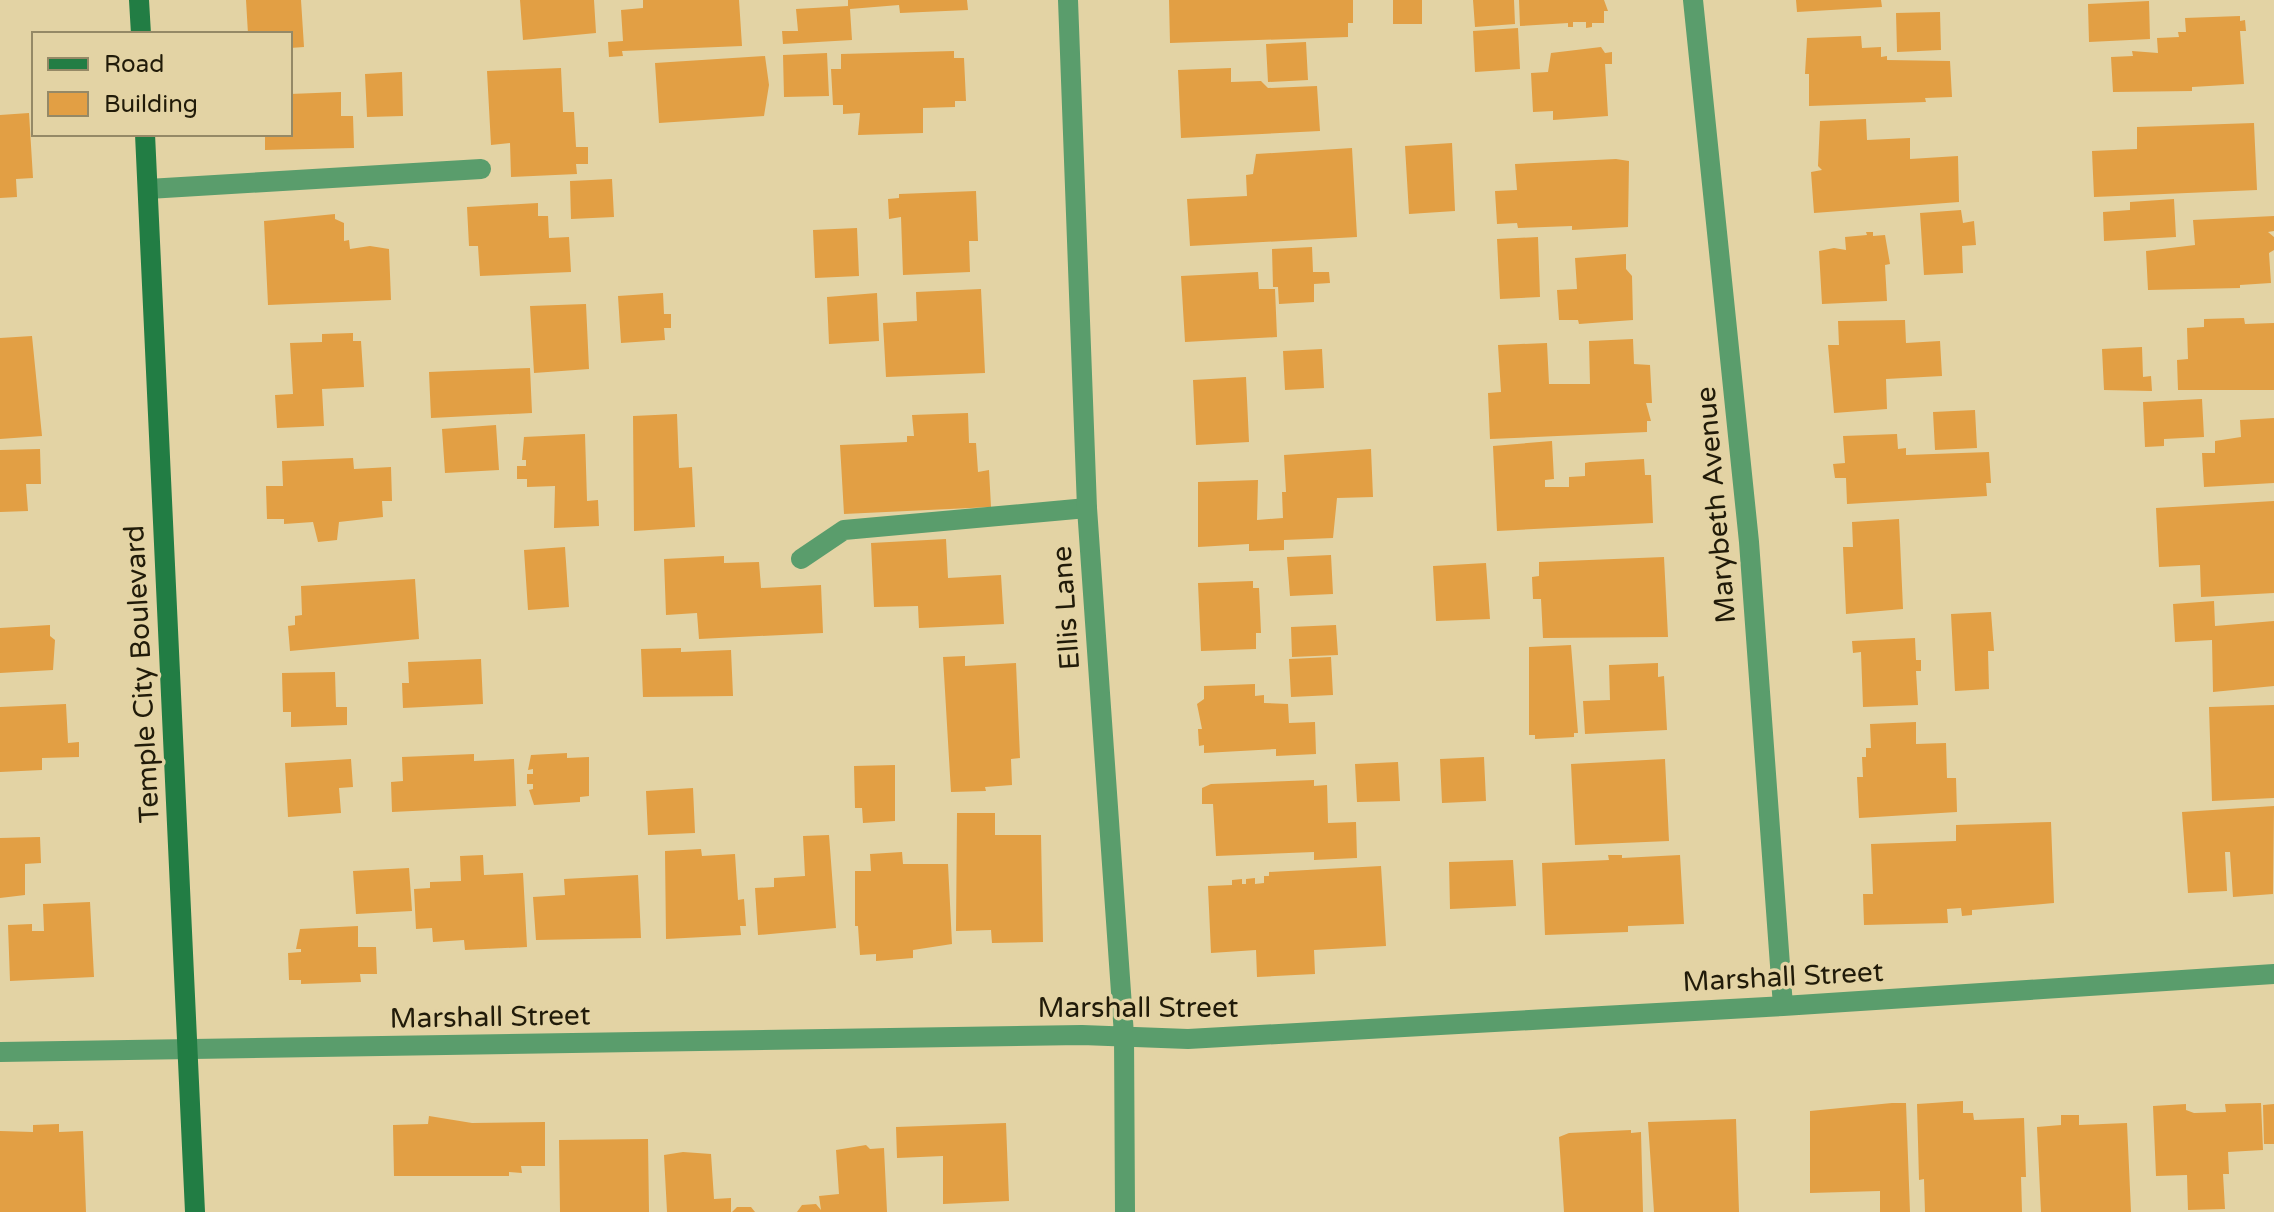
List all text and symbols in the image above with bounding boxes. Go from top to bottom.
legend [32,32,292,136]
text: Road [104,50,164,79]
text: Building [104,90,198,119]
street label: Marybeth Avenue [1689,385,1743,625]
street label: Temple City Boulevard [117,524,167,824]
street label: Ellis Lane [1045,545,1087,671]
street label: Marshall Street [1682,955,1885,999]
street label: Marshall Street [1038,991,1239,1025]
street label: Marshall Street [389,998,591,1036]

